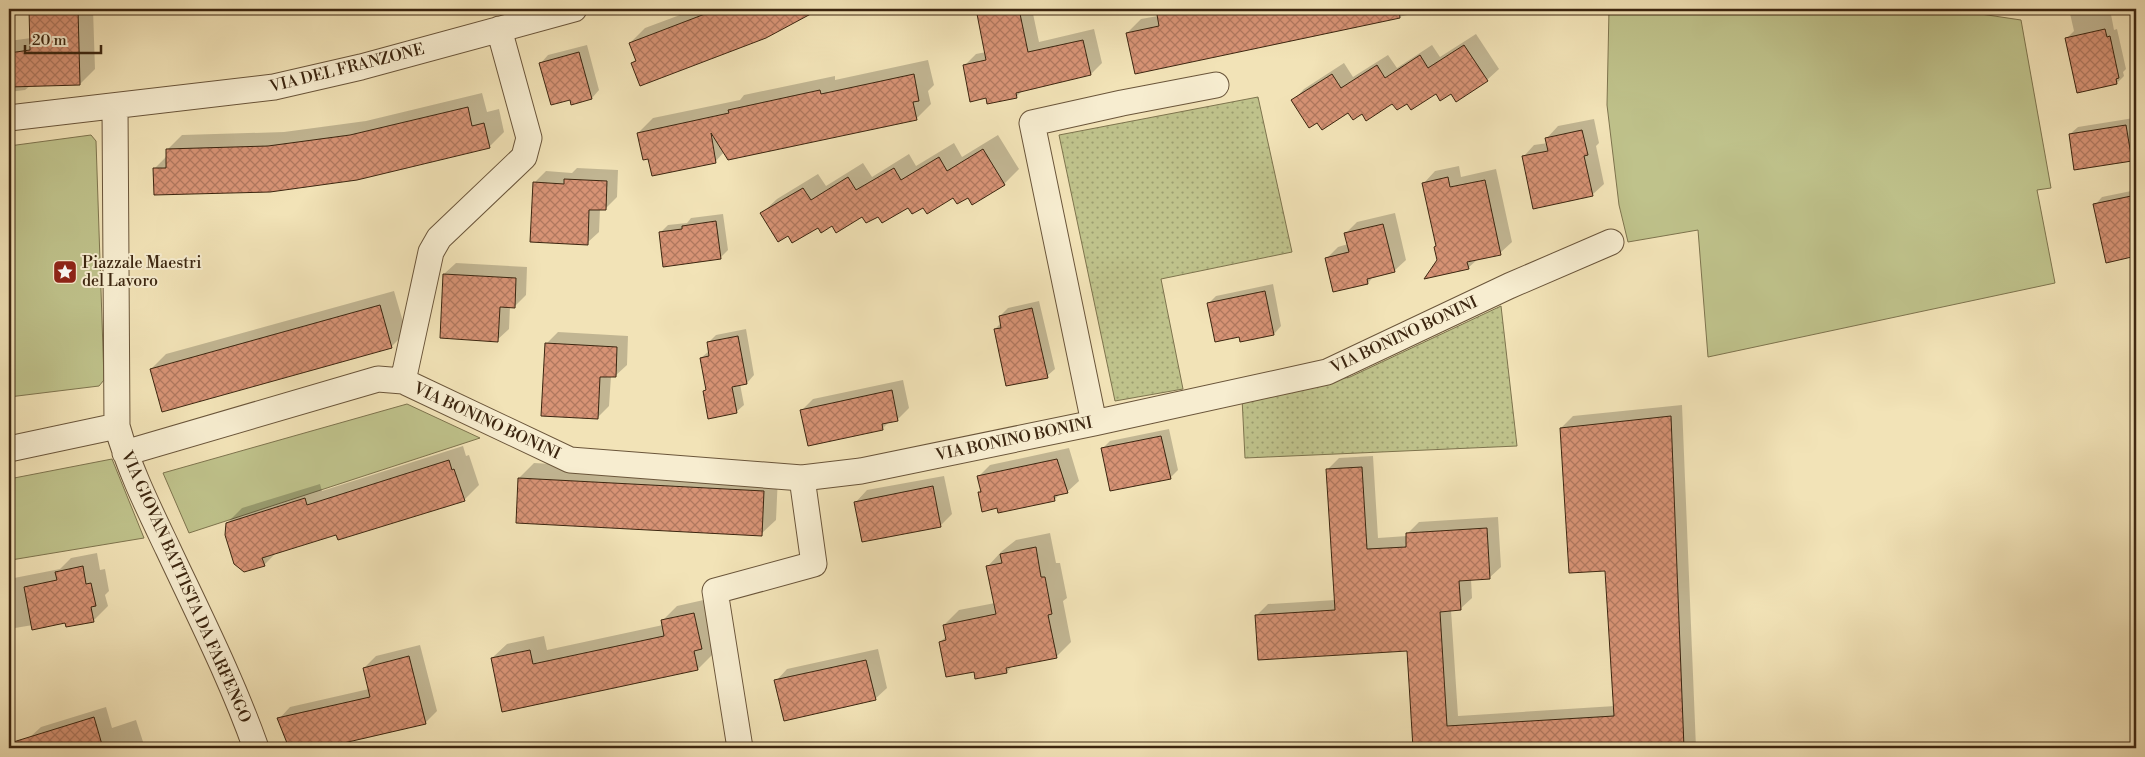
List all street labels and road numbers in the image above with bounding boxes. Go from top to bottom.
street label: VIA DEL FRANZONE [267,39,426,97]
street label: VIA BONINO BONINI [1326,292,1481,378]
street label: VIA BONINO BONINI [409,378,564,464]
street label: VIA BONINO BONINI [933,413,1094,466]
street label: VIA GIOVAN BATTISTA DA FARFENGO [116,447,255,726]

